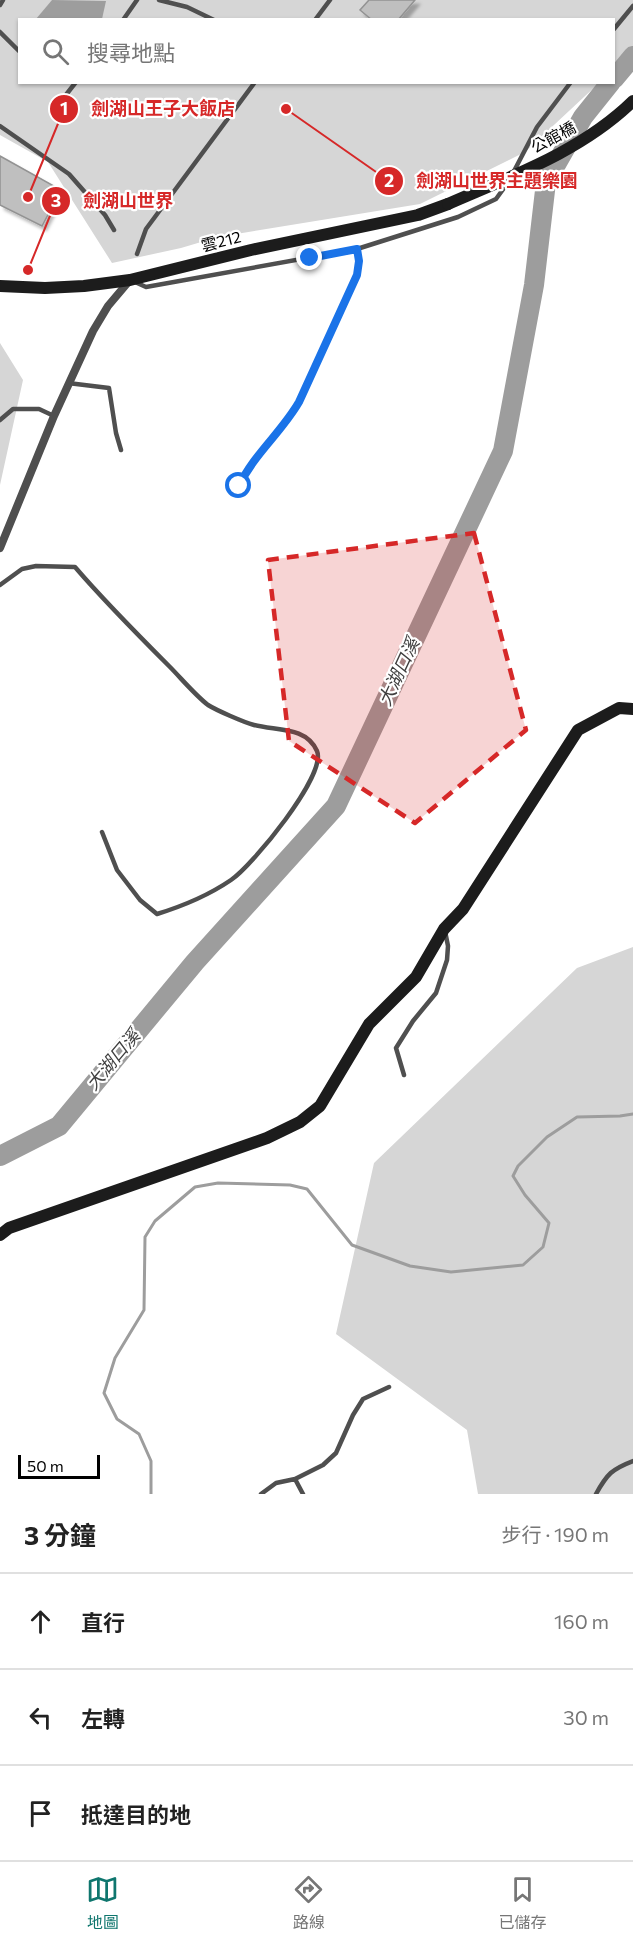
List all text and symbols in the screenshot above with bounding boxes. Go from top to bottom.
search box [18,18,615,84]
icon: search [39,35,72,68]
text: 搜尋地點 [87,39,175,66]
callout: 劍湖山王子大飯店 [49,91,247,127]
text: 1 [60,97,68,119]
text: 劍湖山王子大飯店 [91,97,235,119]
street label: 公館橋 [527,117,578,156]
callout: 劍湖山世界主題樂園 [374,163,590,199]
text: 2 [384,169,394,191]
text: 劍湖山世界主題樂園 [416,169,578,191]
callout: 劍湖山世界 [41,183,185,219]
text: 3 [51,189,61,211]
text: 劍湖山世界 [83,189,173,211]
street label: 雲212 [199,226,243,255]
route end [296,244,322,270]
route start [225,472,251,498]
water label: 大湖口溪 [373,632,425,709]
water label: 大湖口溪 [81,1022,146,1094]
scale bar [18,1452,100,1480]
text: 50 m [27,1456,64,1475]
text: 3 分鐘 [24,1519,96,1550]
text: 步行 · 190 m [502,1522,609,1546]
icon: ahead [24,1605,57,1638]
text: 直行 [81,1609,125,1636]
text: 160 m [554,1609,609,1633]
icon: left [24,1701,57,1734]
text: 左轉 [81,1705,125,1732]
text: 30 m [563,1705,609,1729]
icon: arrive [24,1797,57,1830]
text: 抵達目的地 [81,1801,191,1828]
tab: 地圖 [86,1873,119,1933]
tab: 路線 [292,1873,325,1933]
tab: 已儲存 [498,1873,546,1933]

